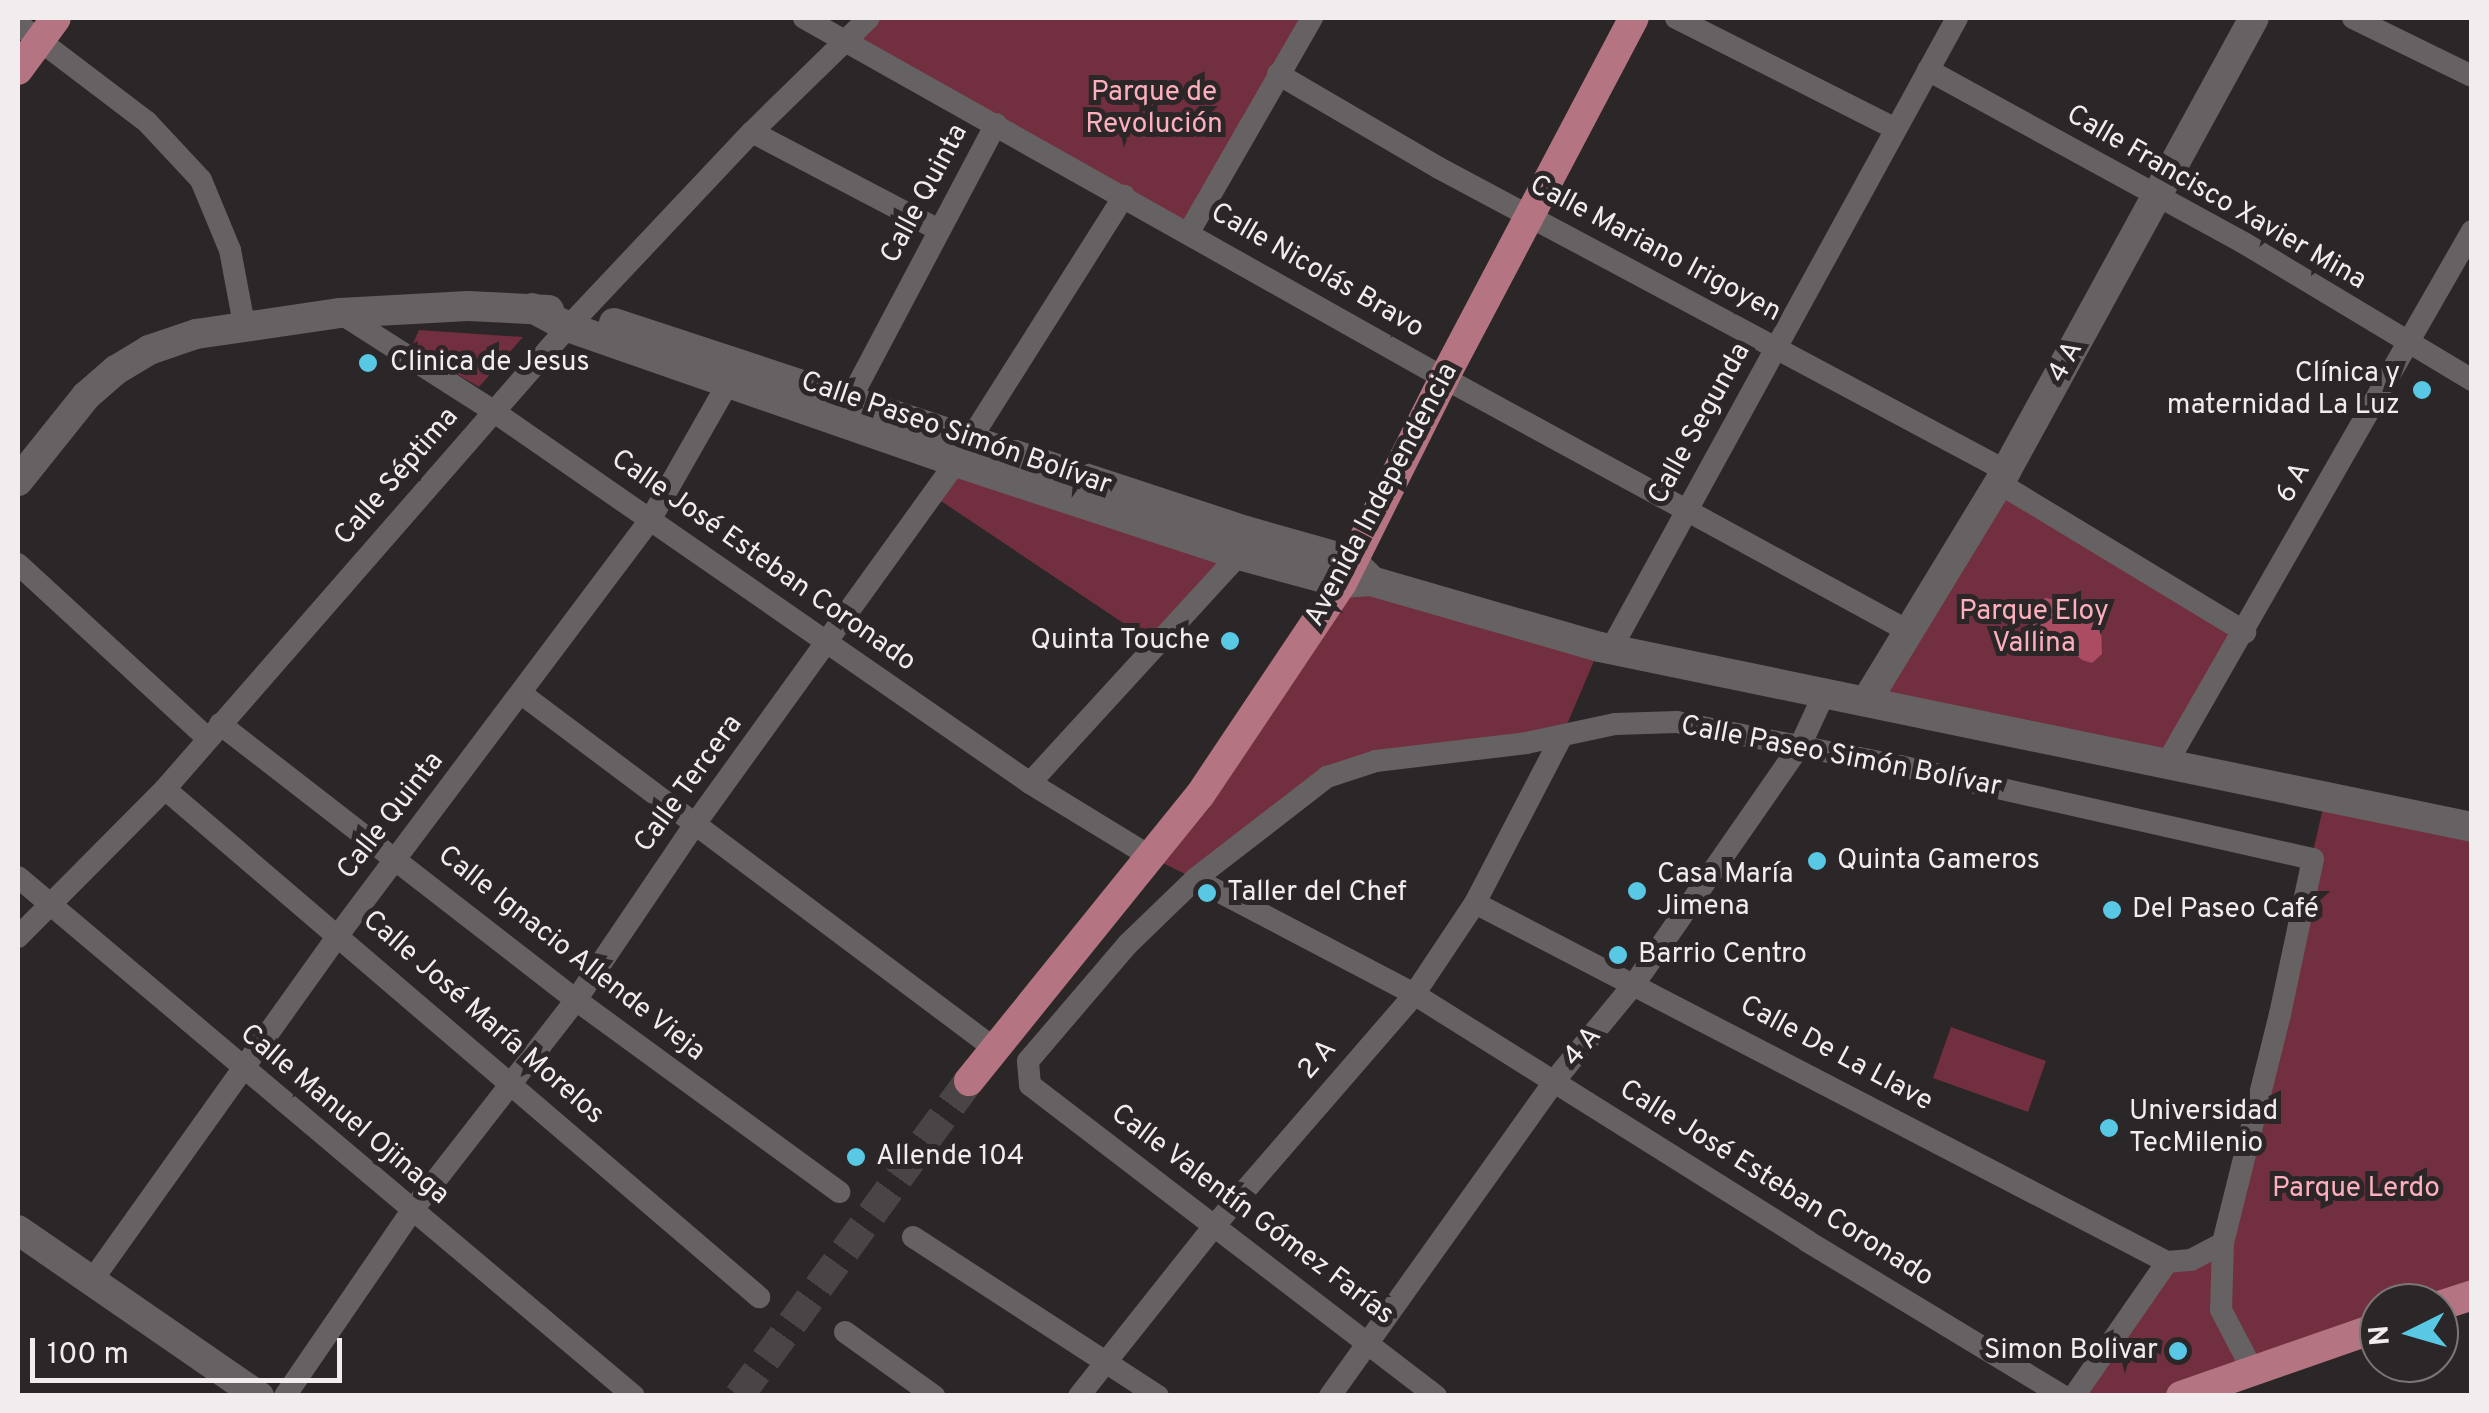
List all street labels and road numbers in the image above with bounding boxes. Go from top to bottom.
street label: Calle Francisco Xavier Mina [2060,98,2372,298]
street label: Calle Quinta [874,119,976,269]
street label: Calle Mariano Irigoyen [1524,168,1786,330]
street label: Calle Nicolás Bravo [1204,196,1430,346]
street label: 4 A [2041,335,2091,389]
street label: Calle Segunda [1642,337,1758,511]
street label: Avenida Independencia [1298,358,1466,632]
street label: Calle Paseo Simón Bolívar [796,365,1116,503]
street label: Calle Séptima [328,401,466,553]
street label: Calle José Esteban Coronado [604,443,922,679]
street label: 6 A [2269,456,2319,510]
street label: Calle Tercera [627,708,751,860]
street label: Calle Paseo Simón Bolívar [1678,709,2004,805]
street label: Calle Quinta [331,745,451,887]
street label: Calle Ignacio Allende Vieja [430,838,712,1070]
street label: Calle José María Morelos [355,904,611,1132]
street label: Calle De La Llave [1734,989,1938,1119]
street label: Calle Manuel Ojinaga [233,1018,455,1212]
street label: 4 A [1556,1020,1610,1074]
street label: 2 A [1291,1033,1345,1087]
street label: Calle José Esteban Coronado [1613,1073,1939,1295]
street label: Calle Valentín Gómez Farías [1103,1097,1401,1333]

